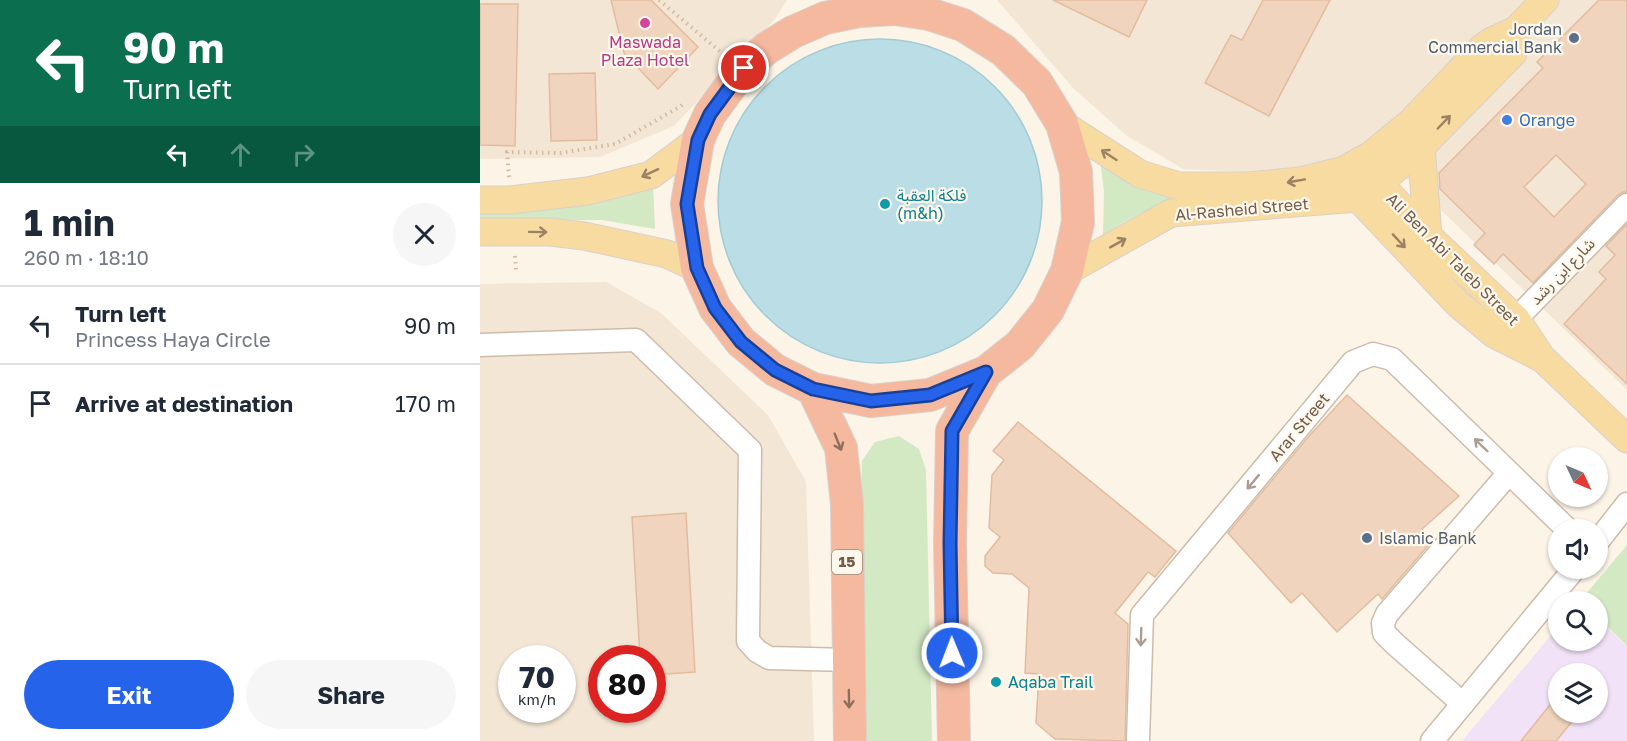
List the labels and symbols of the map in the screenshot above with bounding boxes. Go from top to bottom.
marker: Maswada Plaza Hotel [638,16,652,30]
place label: Jordan Commercial Bank [1428,19,1562,57]
marker: Jordan Commercial Bank [1567,31,1581,45]
place label: Maswada Plaza Hotel [601,32,689,70]
pin [718,42,769,93]
place label: Orange [1519,110,1575,130]
marker: Orange [1500,113,1514,127]
one-way arrow [1437,115,1452,130]
one-way arrow [1101,149,1118,161]
one-way arrow [642,168,660,179]
one-way arrow [1287,176,1307,187]
place label: فلكة العقبة (m&h) [897,185,966,223]
street label: Ali Ben Abi Taleb Street [1382,188,1524,330]
street label: Al-Rasheid Street [1174,193,1310,225]
marker: فلكة العقبة (m&h) [878,197,892,211]
one-way arrow [528,226,548,238]
one-way arrow [1391,233,1406,248]
street label: شارع ابن رشد [1525,233,1601,311]
one-way arrow [1109,237,1126,249]
street label: Arar Street [1265,389,1333,465]
one-way arrow [833,432,844,450]
one-way arrow [1473,438,1488,452]
north arrow [1548,447,1608,507]
one-way arrow [1246,474,1260,489]
place label: Islamic Bank [1379,528,1476,548]
marker: Islamic Bank [1360,531,1374,545]
road number: 15 [832,550,862,574]
position arrow [920,621,984,685]
one-way arrow [1136,627,1147,647]
speed limit sign: 80 [588,645,666,723]
place label: Aqaba Trail [1008,672,1093,692]
marker: Aqaba Trail [989,675,1003,689]
one-way arrow [844,688,855,708]

